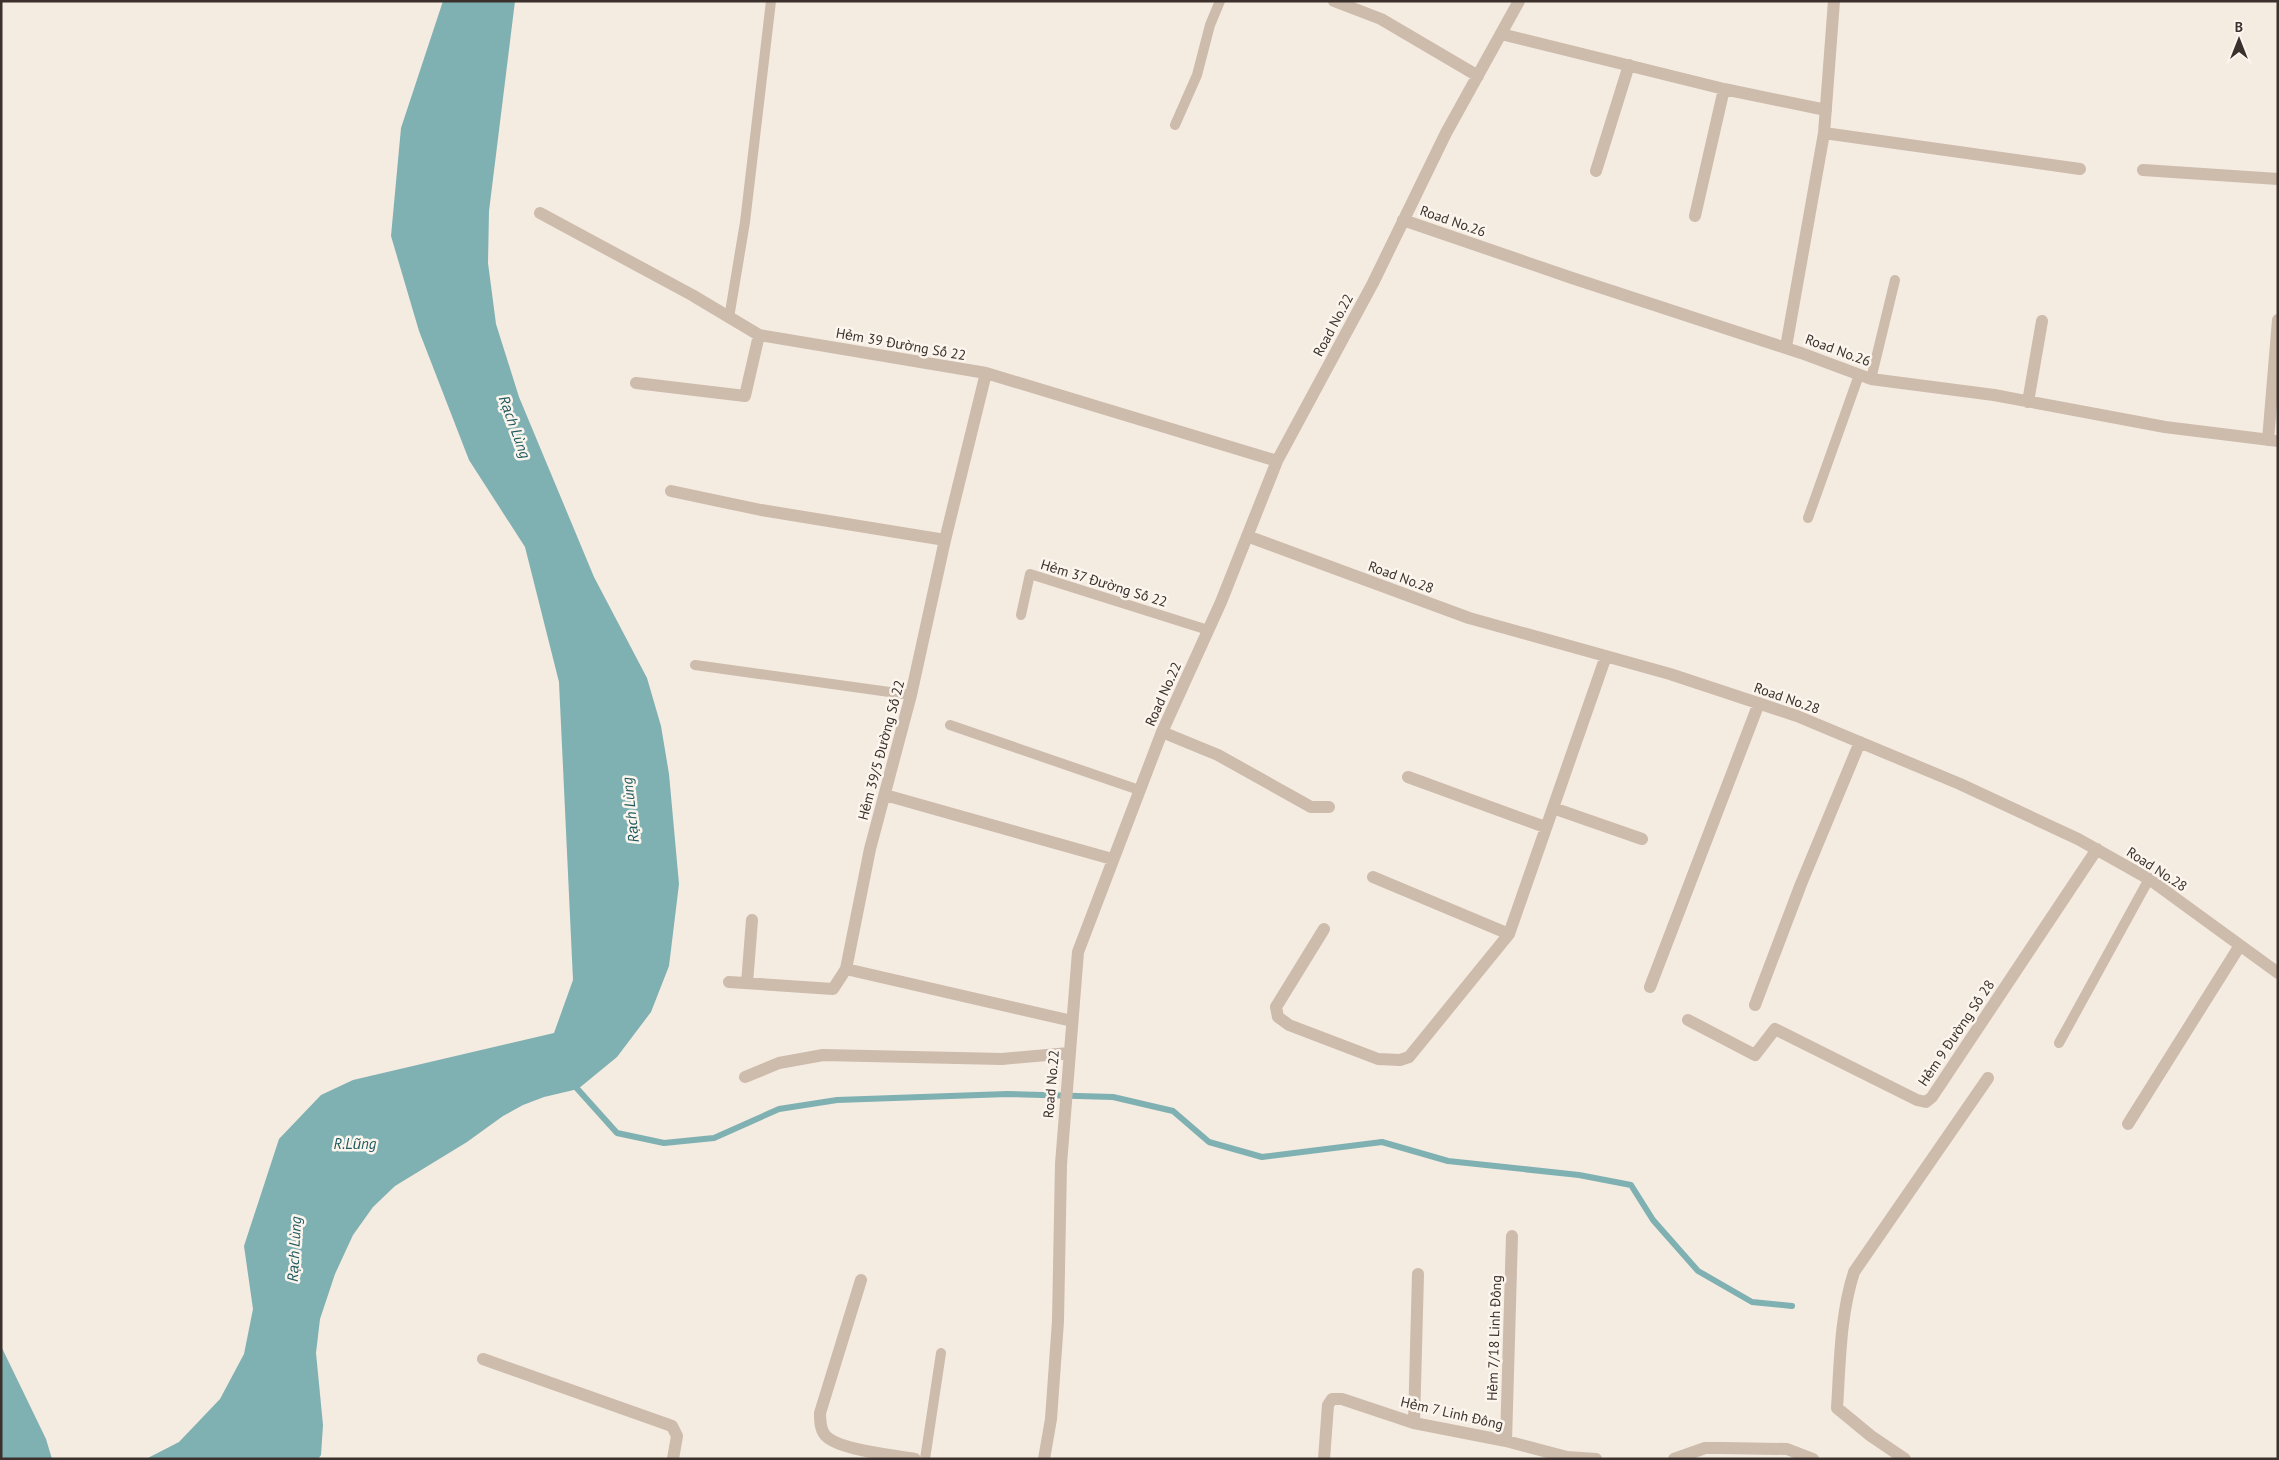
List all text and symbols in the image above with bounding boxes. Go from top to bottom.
north arrow [2214,15,2264,65]
text: B [2235,18,2243,36]
street label: Road No.26 [1418,201,1488,241]
street label: Road No.22 [1309,291,1357,359]
street label: Hẻm 39 Đường Số 22 [834,324,968,364]
street label: Road No.26 [1803,330,1873,370]
water label: Rạch Lùng [495,393,535,461]
street label: Hẻm 37 Đường Số 22 [1039,555,1169,611]
street label: Road No.28 [1366,557,1436,597]
street label: Road No.22 [1141,659,1185,729]
street label: Hẻm 39/5 Đường Số 22 [854,678,908,822]
street label: Road No.28 [1752,678,1822,718]
water label: Rạch Lùng [617,776,643,844]
street label: Road No.28 [2123,843,2191,895]
street label: Hẻm 9 Đường Số 28 [1914,976,1998,1090]
street label: Road No.22 [1039,1049,1063,1119]
water label: R.Lũng [334,1134,377,1153]
water label: Rạch Lùng [283,1215,305,1282]
street label: Hẻm 7/18 Linh Đông [1483,1275,1505,1401]
street label: Hẻm 7 Linh Đông [1399,1392,1505,1434]

